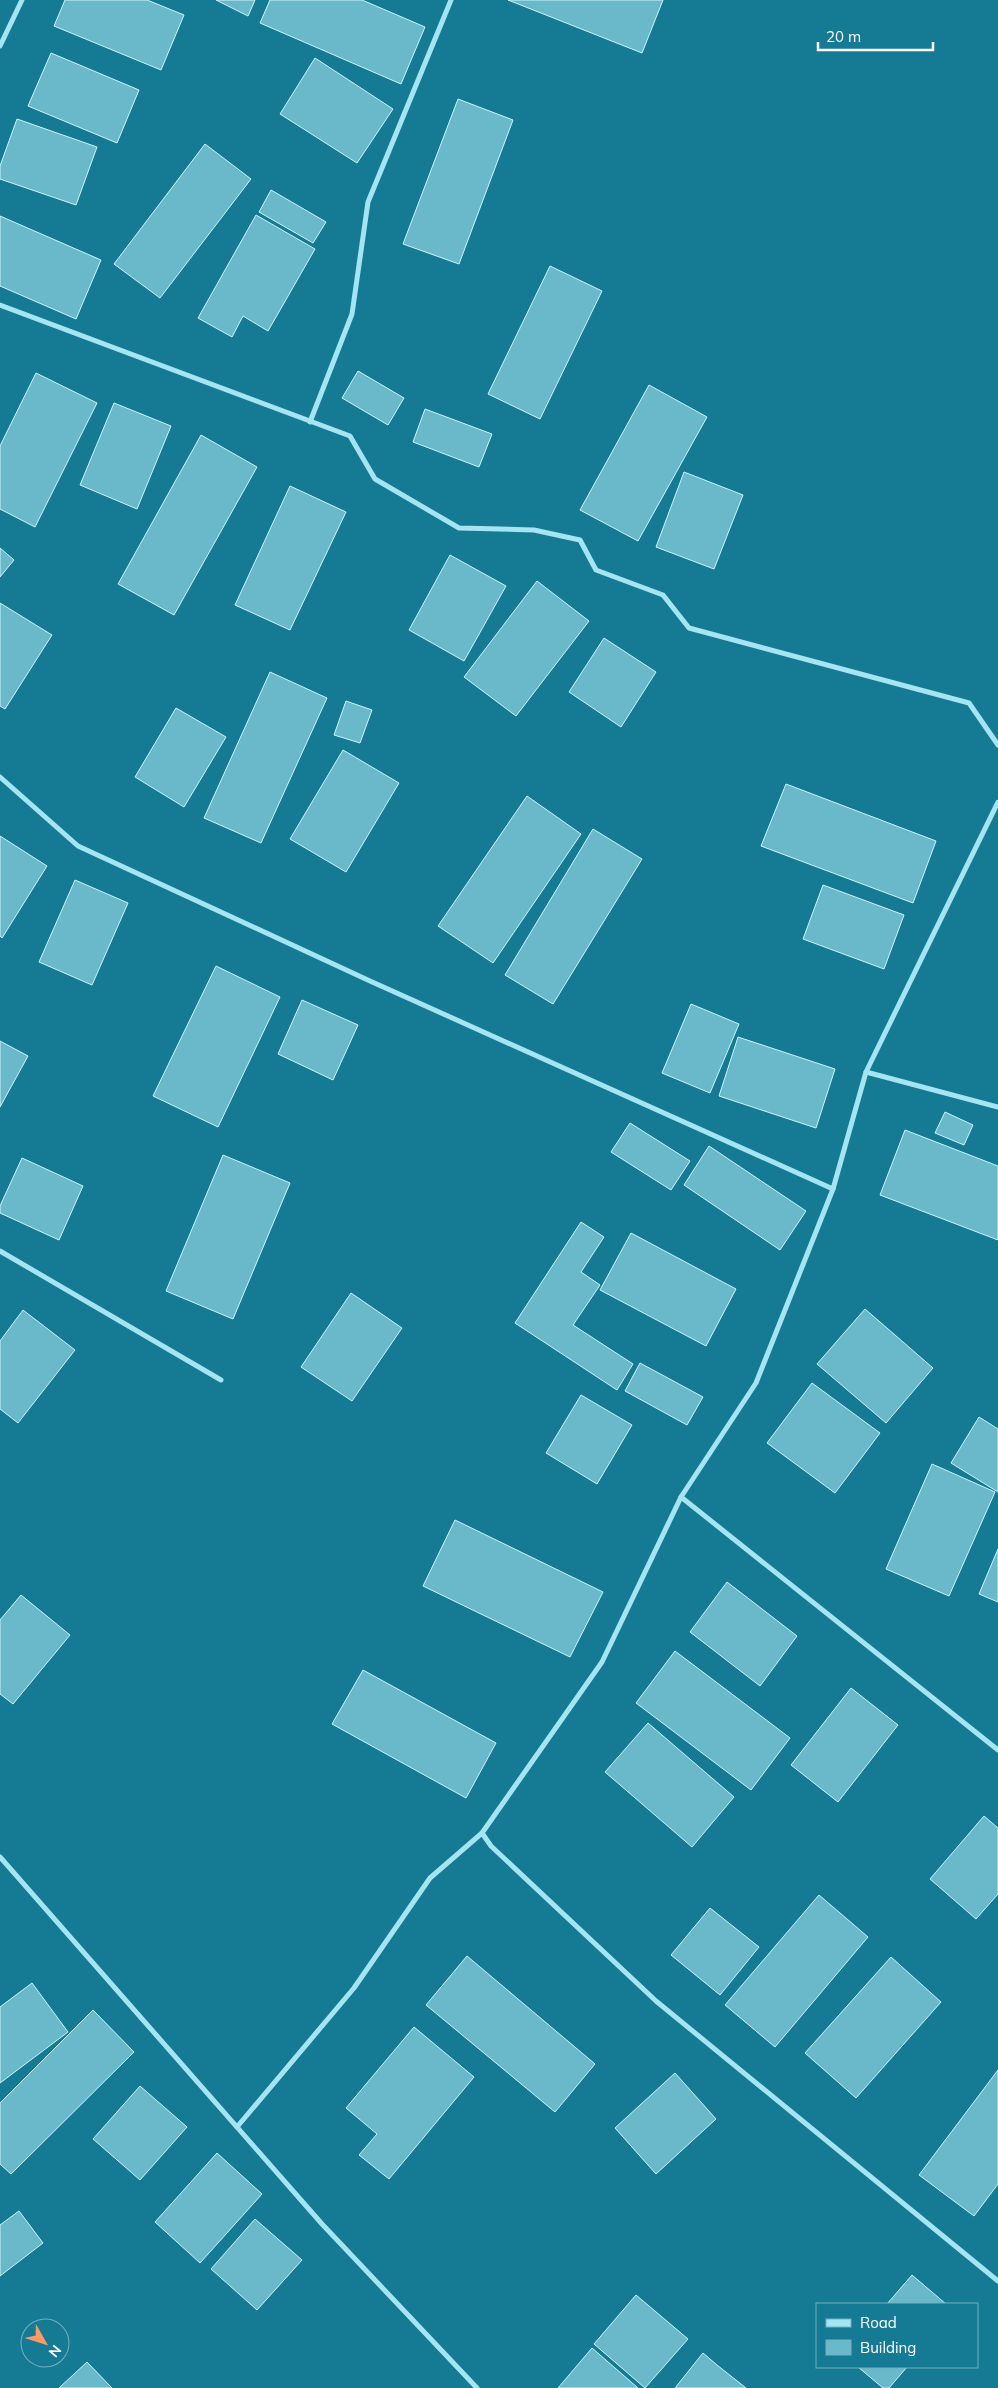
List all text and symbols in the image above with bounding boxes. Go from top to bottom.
scale bar [818,20,933,52]
text: 20 m [826,27,861,46]
legend [816,2303,978,2368]
text: Road [860,2313,897,2332]
north arrow [20,2318,70,2368]
text: Building [860,2338,916,2357]
text: N [45,2341,65,2361]

